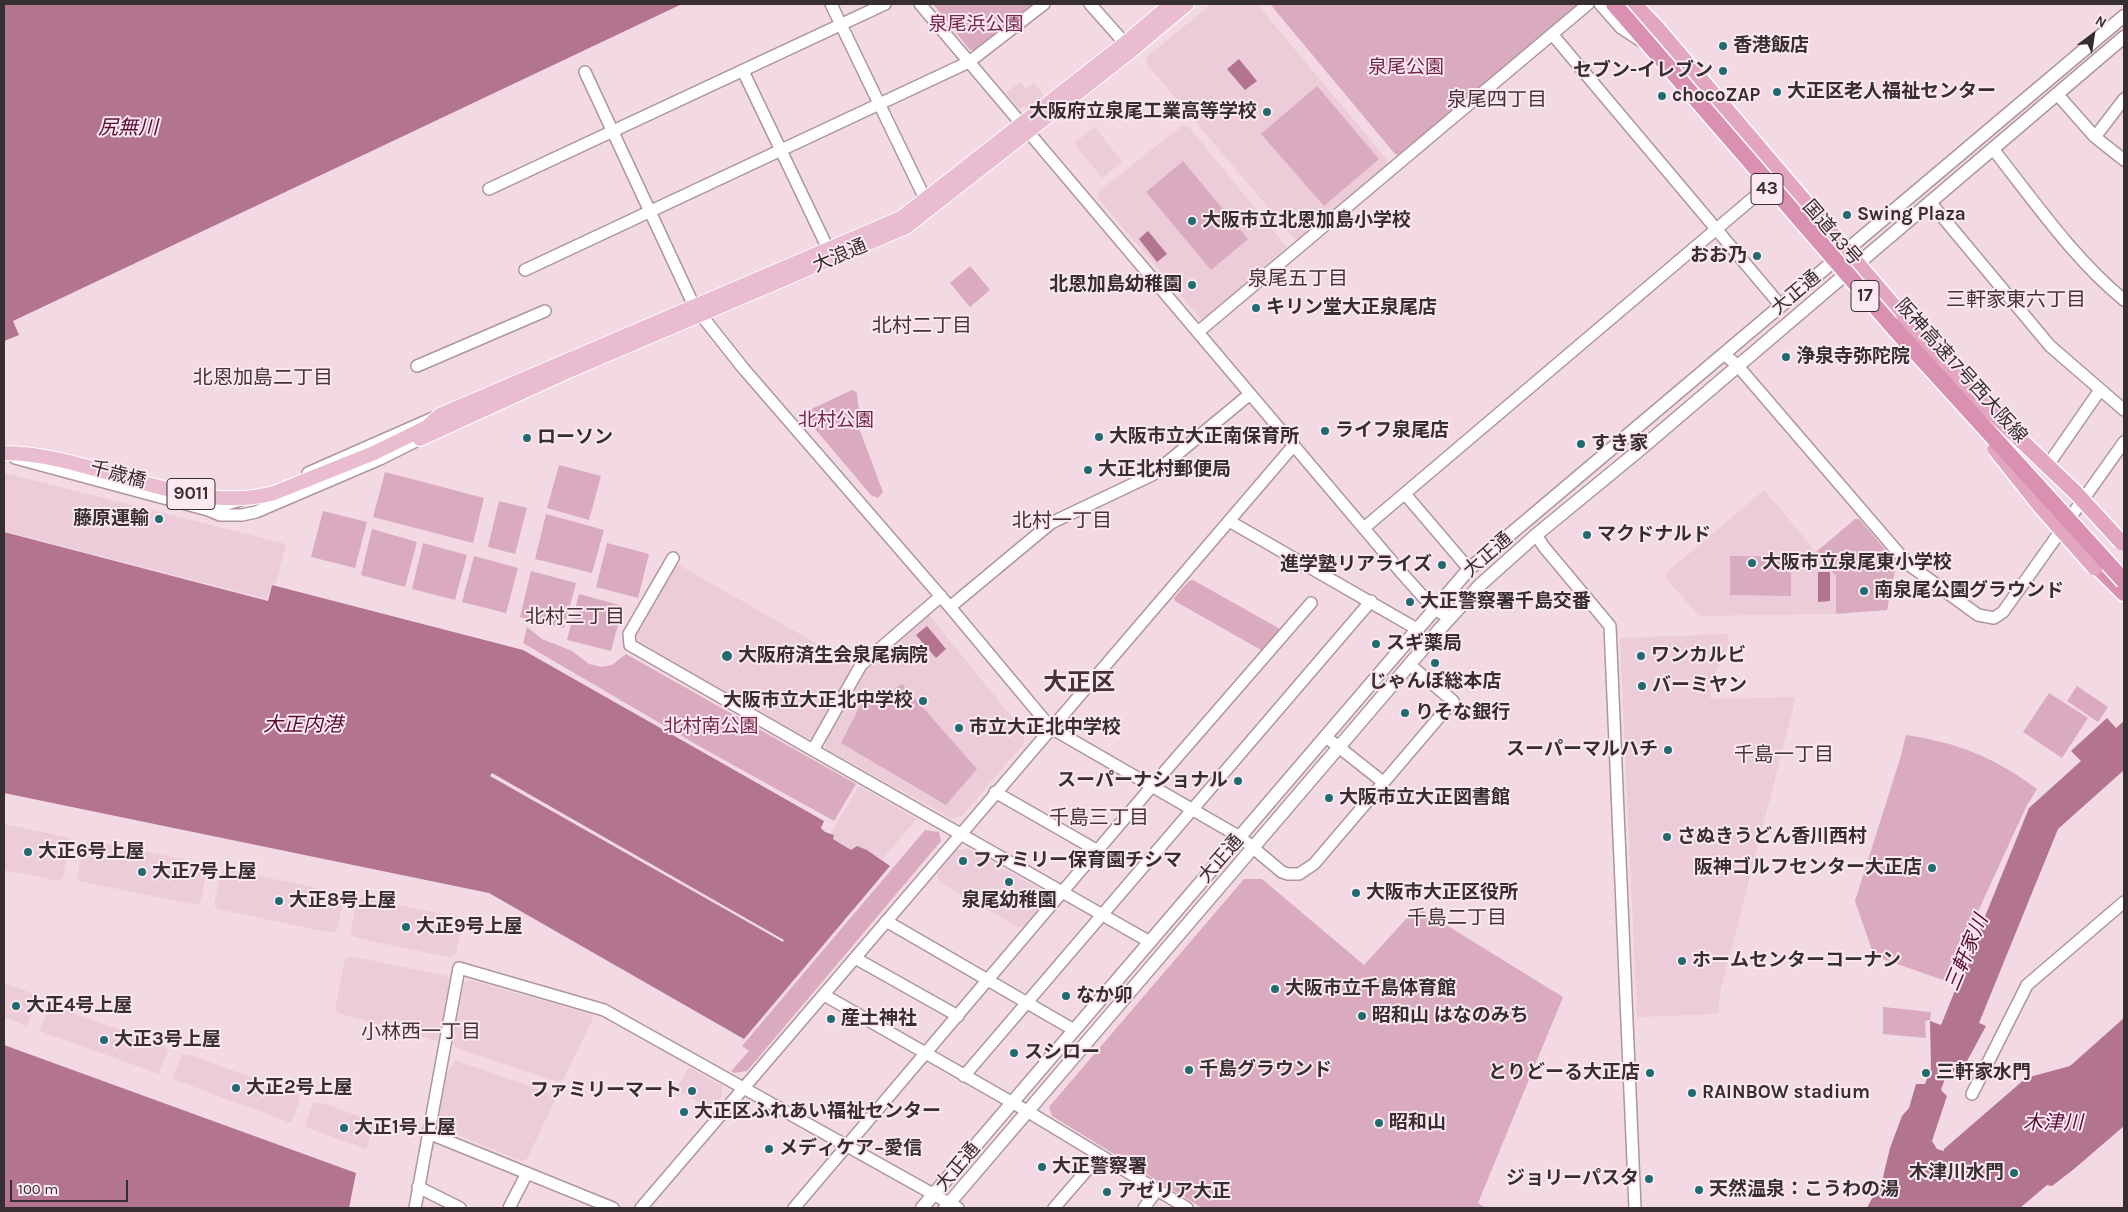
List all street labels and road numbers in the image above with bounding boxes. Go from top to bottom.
road number: 43 [1751,173,1783,204]
street label: 国道43号 [1798,196,1866,270]
street label: 大浪通 [809,234,871,278]
street label: 大正通 [1767,266,1825,320]
road number: 17 [1851,280,1879,312]
street label: 阪神高速17号西大阪線 [1890,294,2032,448]
street label: 千歳橋 [88,457,148,493]
road number: 9011 [167,478,215,509]
street label: 大正通 [1459,528,1517,582]
street label: 大正通 [1194,830,1248,888]
street label: 大正通 [931,1138,985,1196]

